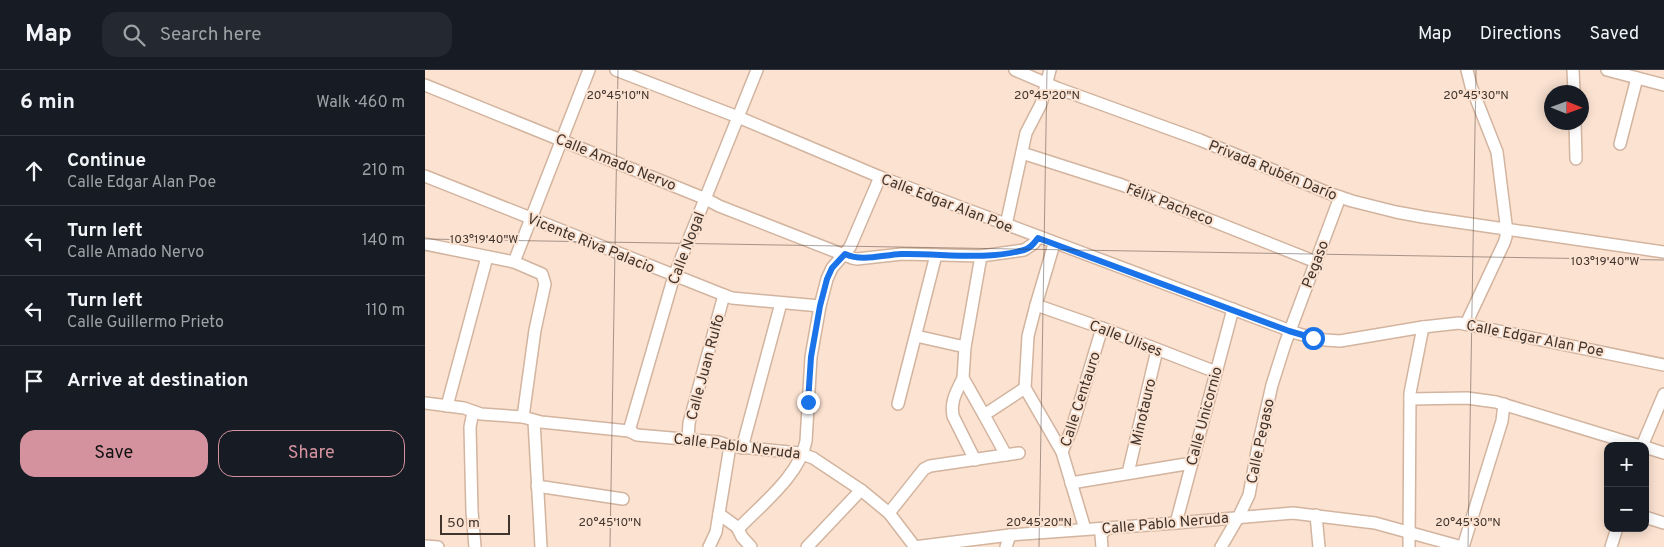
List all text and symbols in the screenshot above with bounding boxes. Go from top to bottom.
search box [102,12,452,57]
text: Map [25,20,72,50]
icon: search [120,21,148,49]
text: Search here [160,23,261,47]
text: Map [1418,23,1452,46]
text: Directions [1480,23,1562,46]
text: Saved [1590,23,1639,46]
north arrow [1544,85,1589,130]
text: 20°45'10"N [587,88,649,104]
text: 20°45'20"N [1014,88,1080,104]
text: 20°45'30"N [1443,88,1509,104]
text: 6 min [20,89,75,116]
text: Walk · 460 m [316,93,405,113]
street label: Calle Amado Nervo [552,130,679,196]
street label: Privada Rubén Darío [1205,137,1340,206]
text: Continue [67,149,146,173]
icon: ahead [20,157,48,185]
text: 210 m [362,161,405,181]
street label: Calle Edgar Alan Poe [878,171,1015,238]
text: Calle Edgar Alan Poe [67,173,216,193]
street label: Félix Pacheco [1123,180,1216,231]
street label: Calle Nogal [665,209,710,288]
street label: Vicente Riva Palacio [524,210,657,279]
text: Turn left [67,219,143,243]
icon: left [20,227,48,255]
text: 140 m [362,231,405,251]
text: 103°19'40"W [450,232,518,248]
street label: Pegaso [1299,238,1334,291]
text: Calle Amado Nervo [67,243,204,263]
text: 103°19'40"W [1571,254,1639,270]
text: Turn left [67,289,143,313]
icon: left [20,297,48,325]
text: 110 m [365,301,405,321]
street label: Calle Juan Rulfo [683,312,730,422]
text: Calle Guillermo Prieto [67,313,224,333]
street label: Calle Ulises [1086,317,1165,362]
street label: Calle Edgar Alan Poe [1464,317,1605,362]
route start [1302,327,1325,350]
street label: Calle Centauro [1057,349,1106,450]
street label: Calle Unicornio [1183,365,1228,468]
icon: arrive [20,367,48,395]
text: Arrive at destination [67,369,248,393]
street label: Minotauro [1127,377,1161,448]
route end [797,391,820,414]
street label: Calle Pegaso [1243,397,1280,486]
button: Save [20,430,208,477]
button: Share [218,430,405,477]
street label: Calle Pablo Neruda [672,430,801,465]
map controls [1604,442,1649,532]
button: + [1604,442,1649,487]
button: − [1604,487,1649,532]
street label: Calle Pablo Neruda [1101,509,1230,540]
scale bar [440,512,510,535]
text: 50 m [447,515,480,532]
text: 20°45'10"N [579,515,641,531]
text: 20°45'20"N [1006,515,1072,531]
text: 20°45'30"N [1435,515,1501,531]

